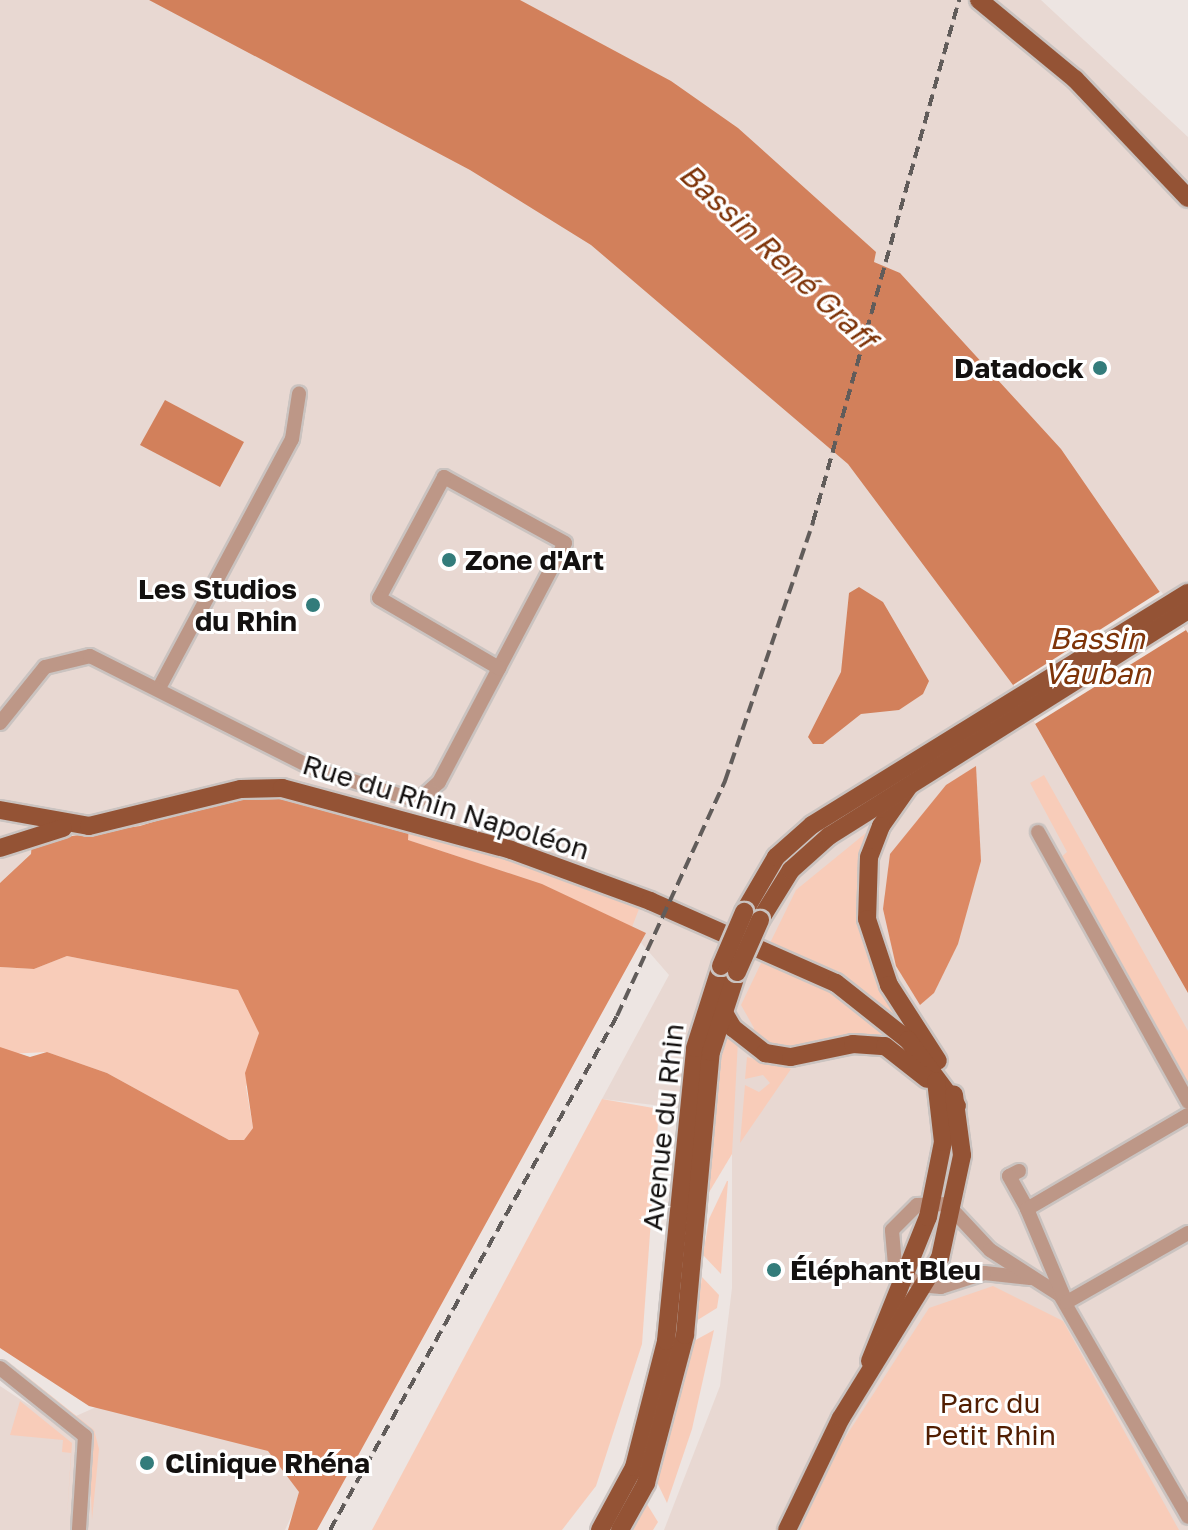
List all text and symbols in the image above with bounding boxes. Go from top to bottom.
water label: Bassin René Graff [672,156,884,356]
place label: Datadock [954,351,1084,385]
marker: Datadock [1091,359,1109,377]
place label: Zone d'Art [465,543,604,577]
marker: Zone d'Art [440,551,458,569]
place label: Les Studios du Rhin [138,572,297,638]
marker: Les Studios du Rhin [304,596,322,614]
water label: Bassin Vauban [1043,620,1151,690]
street label: Rue du Rhin Napoléon [299,747,593,867]
street label: Avenue du Rhin [635,1022,691,1232]
place label: Éléphant Bleu [790,1253,981,1287]
marker: Éléphant Bleu [765,1261,783,1279]
park label: Parc du Petit Rhin [924,1386,1056,1452]
place label: Clinique Rhéna [165,1446,370,1480]
marker: Clinique Rhéna [136,1452,158,1474]

